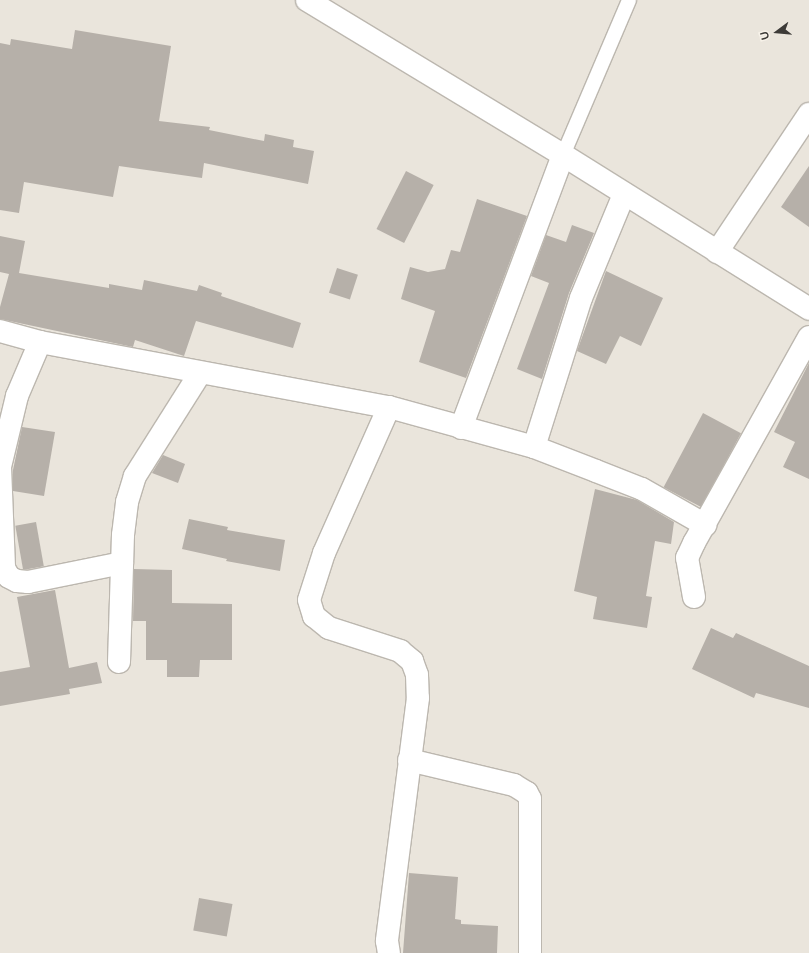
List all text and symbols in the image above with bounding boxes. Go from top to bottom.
north arrow [757,12,797,52]
text: U [758,30,772,41]

